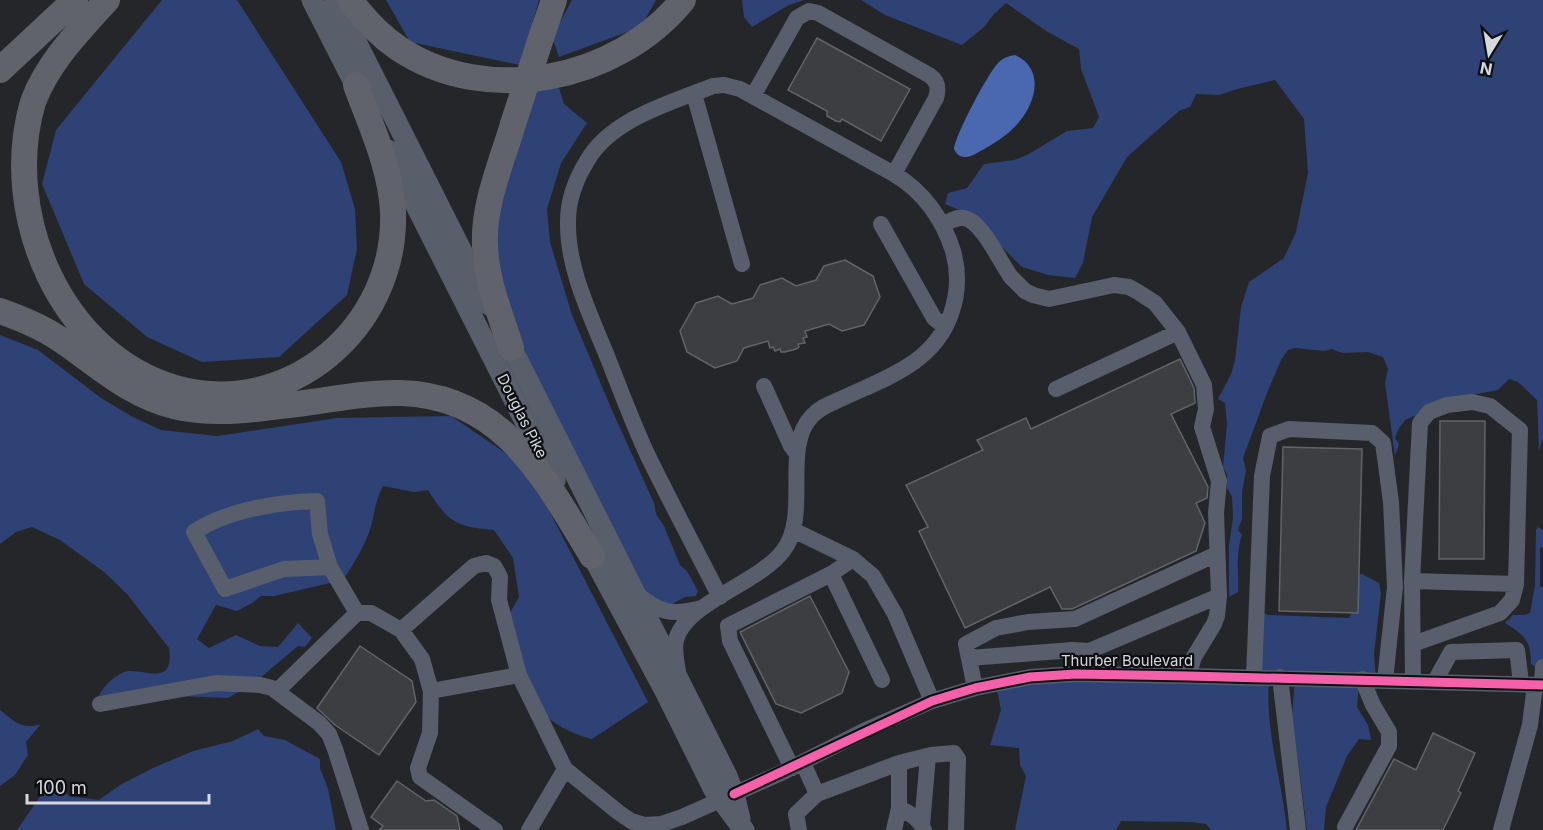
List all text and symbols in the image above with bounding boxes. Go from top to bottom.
north arrow [1459,24,1519,84]
text: N [1478,58,1494,80]
street label: Douglas Pike [493,371,552,461]
street label: Thurber Boulevard [1061,651,1193,670]
scale bar [27,767,208,805]
text: 100 m [36,777,87,798]

